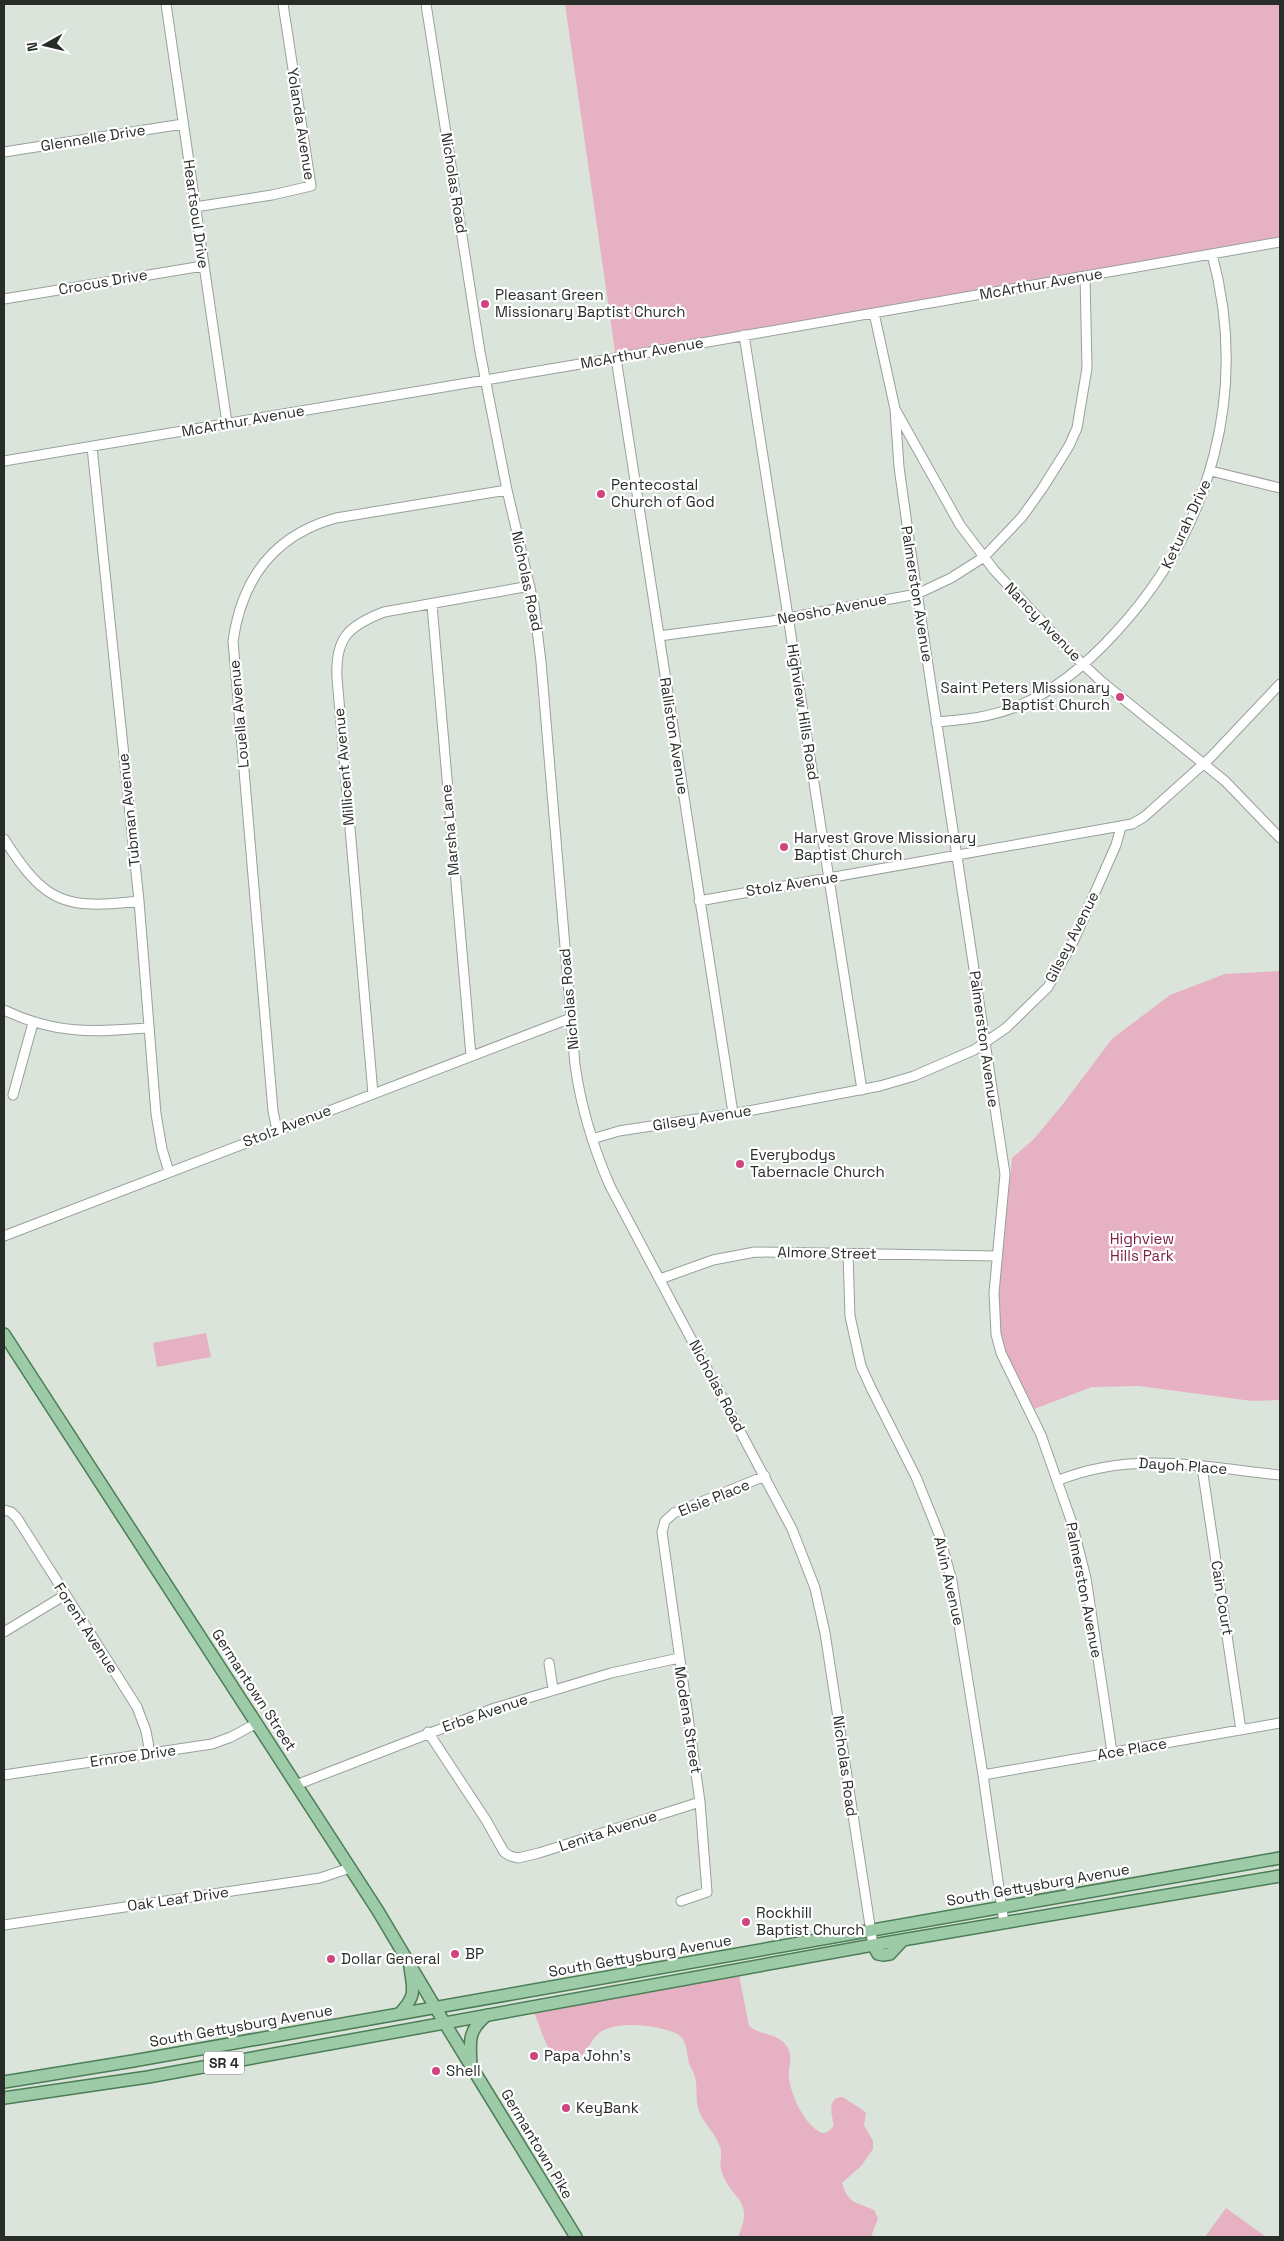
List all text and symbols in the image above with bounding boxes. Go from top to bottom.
north arrow [20,20,70,70]
text: N [23,41,42,53]
street label: Yolanda Avenue [283,66,320,182]
street label: Glennelle Drive [39,120,147,155]
street label: Nicholas Road [437,131,472,235]
street label: Heartsoul Drive [179,158,214,270]
street label: McArthur Avenue [978,263,1104,304]
street label: Crocus Drive [57,264,149,299]
place label: Pleasant Green Missionary Baptist Church [495,285,685,321]
marker: Pleasant Green Missionary Baptist Church [479,298,491,310]
street label: McArthur Avenue [579,332,705,373]
street label: McArthur Avenue [180,400,306,441]
place label: Pentecostal Church of God [611,475,715,511]
street label: Keturah Drive [1157,476,1215,572]
marker: Pentecostal Church of God [595,488,607,500]
street label: Palmerston Avenue [897,524,938,664]
street label: Nicholas Road [508,529,547,633]
street label: Nancy Avenue [1001,578,1086,665]
street label: Neosho Avenue [776,589,888,628]
street label: Highview Hills Road [783,642,824,782]
street label: Louella Avenue [224,659,253,769]
street label: Ralliston Avenue [656,676,693,796]
place label: Saint Peters Missionary Baptist Church [941,678,1110,714]
marker: Saint Peters Missionary Baptist Church [1114,691,1126,703]
street label: Millicent Avenue [329,707,358,827]
street label: Tubman Avenue [113,752,144,868]
street label: Marsha Lane [436,783,463,876]
place label: Harvest Grove Missionary Baptist Church [794,828,976,864]
marker: Harvest Grove Missionary Baptist Church [778,841,790,853]
street label: Stolz Avenue [744,867,840,900]
street label: Gilsey Avenue [1040,888,1103,986]
street label: Nicholas Road [555,947,582,1051]
street label: Palmerston Avenue [965,969,1004,1109]
street label: Stolz Avenue [240,1100,334,1151]
street label: Gilsey Avenue [651,1100,753,1135]
place label: Everybodys Tabernacle Church [750,1145,885,1181]
marker: Everybodys Tabernacle Church [734,1158,746,1170]
park label: Highview Hills Park [1110,1229,1174,1265]
street label: Almore Street [777,1242,877,1263]
street label: Nicholas Road [685,1336,750,1435]
street label: Dayoh Place [1138,1453,1228,1478]
street label: Elsie Place [675,1475,752,1520]
street label: Palmerston Avenue [1062,1520,1107,1660]
street label: Alvin Avenue [930,1535,969,1627]
street label: Cain Court [1207,1559,1238,1637]
street label: Forent Avenue [50,1579,123,1677]
street label: Germantown Street [208,1625,301,1754]
street label: Modena Street [671,1665,706,1775]
street label: Erbe Avenue [440,1689,530,1736]
street label: Nicholas Road [829,1714,862,1818]
street label: Ace Place [1096,1733,1168,1764]
street label: Ernroe Drive [89,1740,177,1771]
street label: Lenita Avenue [556,1806,659,1855]
street label: South Gettysburg Avenue [945,1859,1131,1910]
street label: Oak Leaf Drive [126,1882,230,1915]
place label: Rockhill Baptist Church [756,1903,864,1939]
marker: Rockhill Baptist Church [740,1916,752,1928]
street label: South Gettysburg Avenue [547,1930,733,1981]
place label: BP [465,1944,484,1963]
marker: BP [449,1948,461,1960]
place label: Dollar General [341,1949,440,1968]
marker: Dollar General [325,1953,337,1965]
street label: South Gettysburg Avenue [148,2000,334,2051]
place label: Papa John's [544,2046,631,2065]
marker: Papa John's [528,2050,540,2062]
road number: SR 4 [204,2052,244,2074]
place label: Shell [446,2061,481,2080]
marker: Shell [430,2065,442,2077]
street label: Germantown Pike [497,2085,578,2202]
place label: KeyBank [576,2098,639,2117]
marker: KeyBank [560,2102,572,2114]

